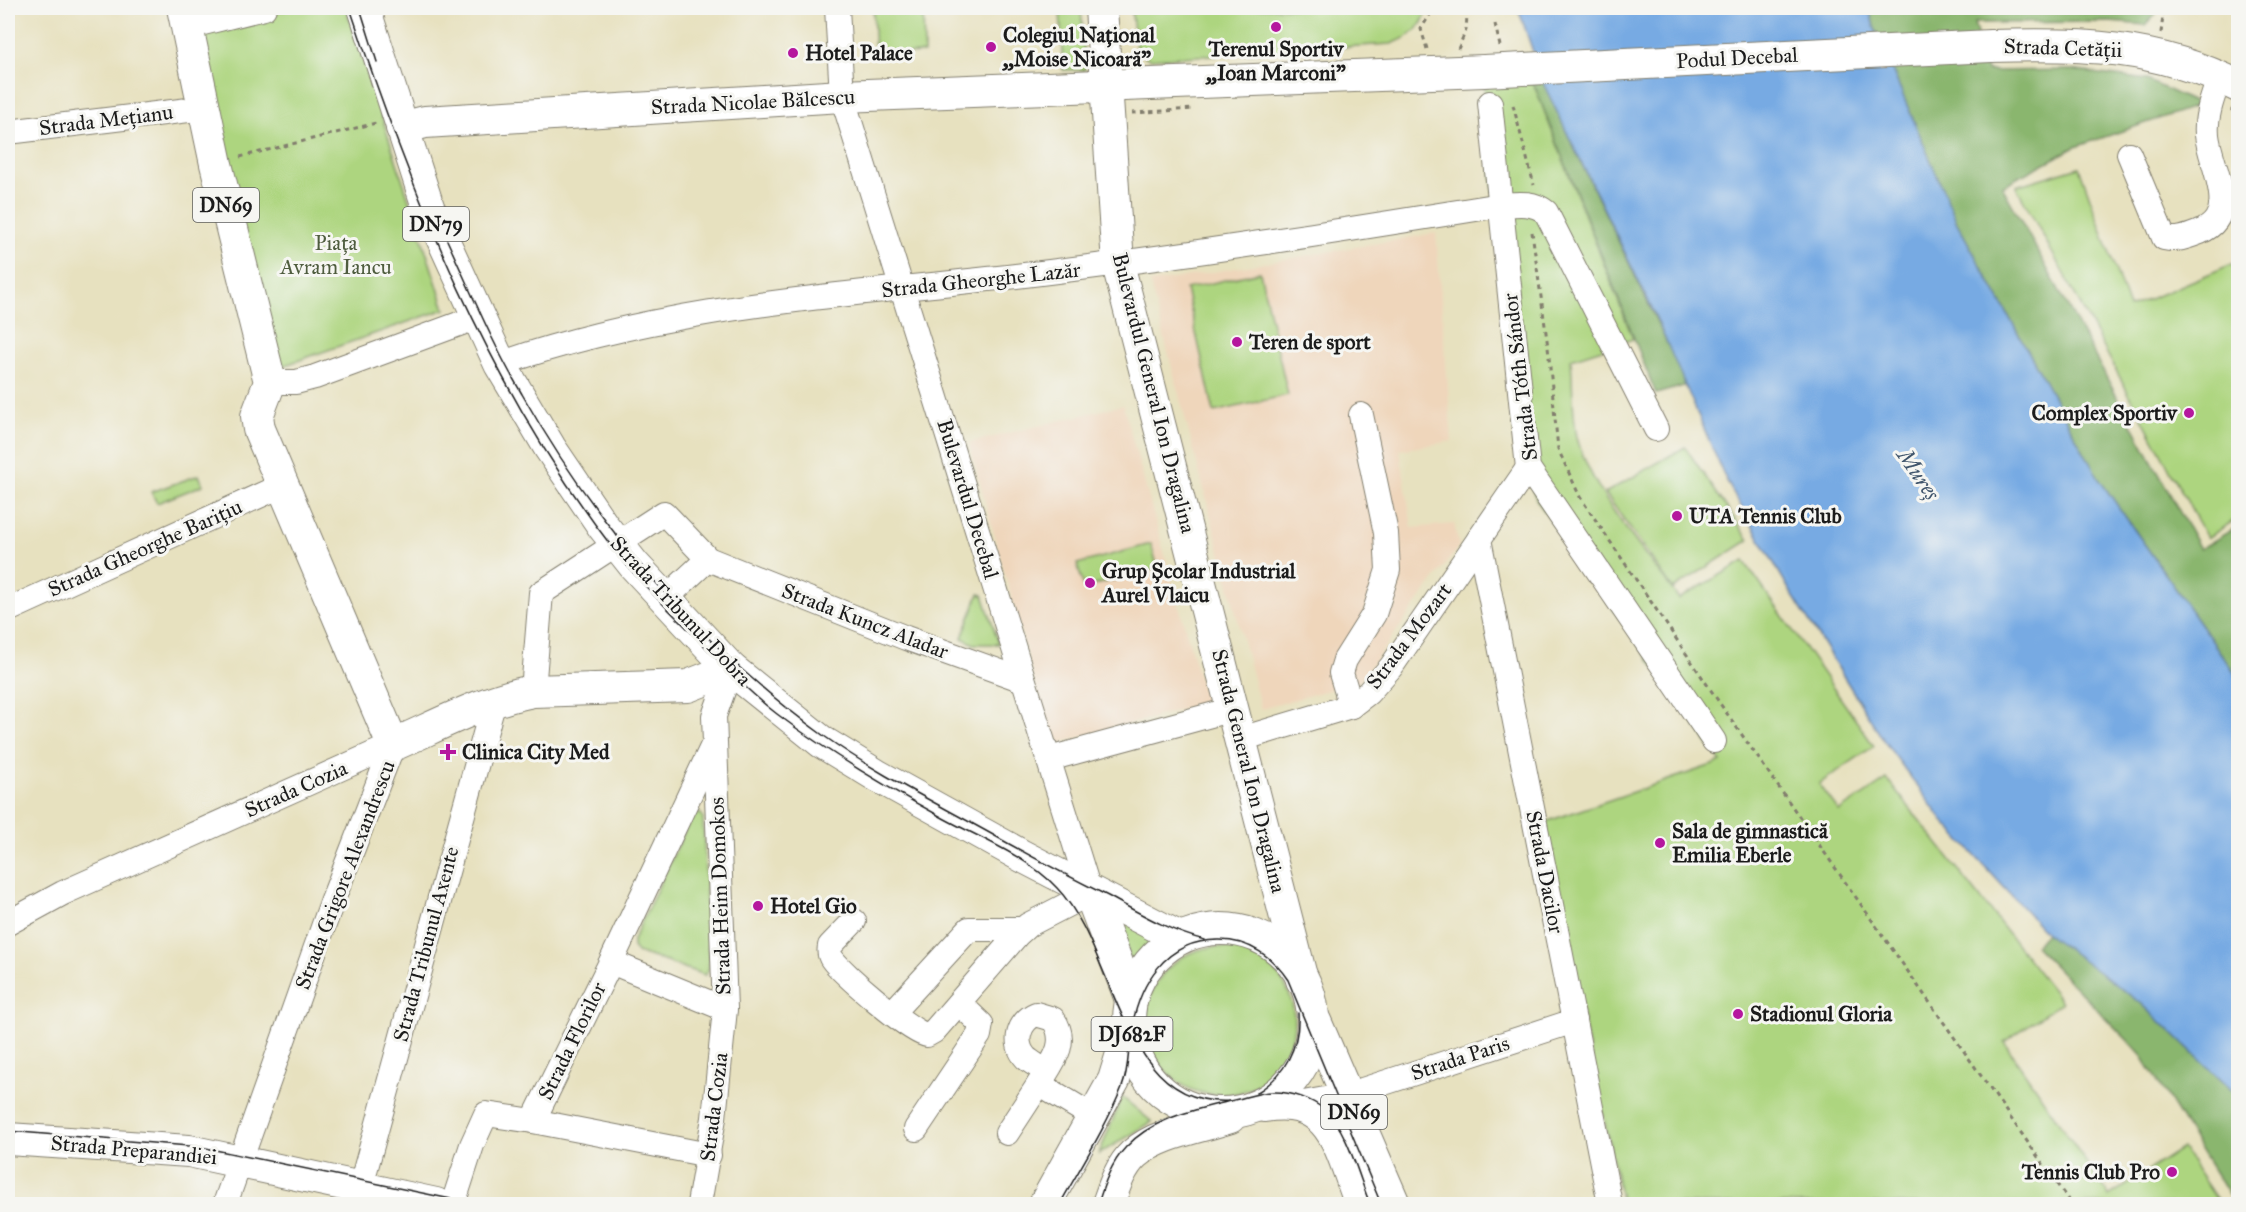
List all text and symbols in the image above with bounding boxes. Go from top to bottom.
marker: Terenul Sportiv ,,Ioan Marconi" [1269,20,1283,34]
place label: Colegiul Național ,,Moise Nicoară" [1002,22,1156,72]
street label: Strada Cetății [2003,33,2123,63]
place label: Terenul Sportiv ,,Ioan Marconi" [1205,36,1346,86]
place label: Hotel Palace [805,40,913,66]
marker: Colegiul Național ,,Moise Nicoară" [984,40,998,54]
street label: Podul Decebal [1675,42,1799,74]
marker: Hotel Palace [786,46,800,60]
street label: Strada Nicolae Bălcescu [650,84,856,120]
street label: Strada Mețianu [37,99,175,141]
road number: DN69 [193,188,259,222]
road number: DN79 [403,207,469,241]
park label: Piața Avram Iancu [279,230,392,280]
street label: Bulevardul General Ion Dragalina [1107,250,1201,536]
street label: Strada Gheorghe Lazăr [880,257,1082,303]
street label: Strada Tóth Sándor [1497,292,1543,462]
place label: Teren de sport [1248,329,1371,355]
marker: Teren de sport [1230,335,1244,349]
place label: Complex Sportiv [2032,400,2178,426]
marker: Complex Sportiv [2182,406,2196,420]
street label: Bulevardul Decebal [931,416,1005,582]
water label: Mureș [1891,442,1946,506]
street label: Strada Gheorghe Barițiu [44,493,246,603]
place label: UTA Tennis Club [1689,503,1842,529]
marker: UTA Tennis Club [1670,509,1684,523]
street label: Strada Tribunul Dobra [605,531,757,692]
place label: Grup Școlar Industrial Aurel Vlaicu [1100,558,1297,608]
marker: Grup Școlar Industrial Aurel Vlaicu [1083,576,1097,590]
street label: Strada Kuncz Aladar [778,577,952,665]
street label: Strada Mozart [1361,577,1458,694]
street label: Strada General Ion Dragalina [1206,646,1292,896]
place label: Clinica City Med [462,739,610,765]
marker: Clinica City Med [439,743,457,761]
street label: Strada Cozia [241,755,351,823]
street label: Strada Grigore Alexandrescu [289,757,401,993]
street label: Strada Heim Domokos [704,797,736,995]
street label: Strada Dacilor [1520,808,1570,936]
place label: Sala de gimnastică Emilia Eberle [1672,818,1829,868]
marker: Sala de gimnastică Emilia Eberle [1653,836,1667,850]
street label: Strada Tribunul Axente [387,843,465,1044]
place label: Hotel Gio [770,893,857,919]
marker: Hotel Gio [751,899,765,913]
street label: Strada Florilor [532,978,612,1104]
place label: Stadionul Gloria [1750,1001,1893,1027]
marker: Stadionul Gloria [1731,1007,1745,1021]
road number: DJ682F [1092,1017,1172,1051]
street label: Strada Paris [1407,1030,1513,1086]
street label: Strada Cozia [694,1051,734,1163]
road number: DN69 [1321,1095,1387,1129]
street label: Strada Preparandiei [50,1130,218,1170]
place label: Tennis Club Pro [2021,1159,2160,1185]
marker: Tennis Club Pro [2165,1165,2179,1179]

